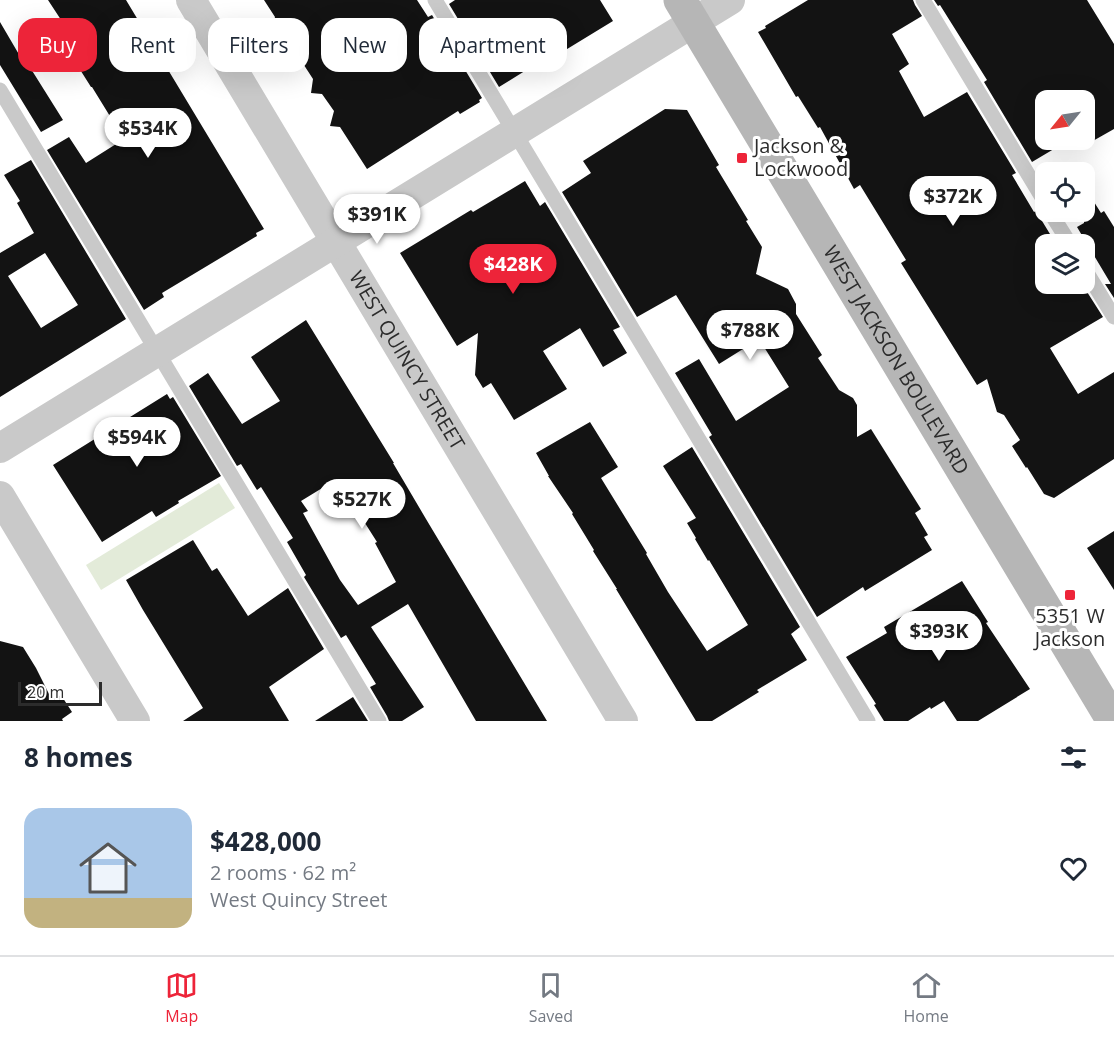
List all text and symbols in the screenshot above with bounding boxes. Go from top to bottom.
chip: Buy [18,18,97,72]
chip: Rent [109,18,196,72]
chip: Filters [208,18,309,72]
chip: New [321,18,407,72]
chip: Apartment [419,18,567,72]
north arrow [1035,90,1095,150]
map controls [1035,90,1095,294]
pin: $534K [106,108,190,159]
text: $534K [118,114,178,141]
place label: Jackson & Lockwood [752,132,848,182]
marker: Jackson & Lockwood [735,151,749,165]
button: locate [1035,162,1095,222]
pin: $372K [911,176,995,227]
text: $372K [923,182,983,209]
pin: $391K [335,194,419,245]
text: $391K [347,200,407,227]
button: layers [1035,234,1095,294]
street label: WEST JACKSON BOULEVARD [817,240,976,479]
pin: $428K [471,244,555,295]
text: $428K [483,250,543,277]
street label: WEST QUINCY STREET [343,266,471,455]
pin: $788K [708,310,792,361]
text: $788K [720,316,780,343]
pin: $594K [95,417,179,468]
text: $594K [107,423,167,450]
pin: $527K [320,479,404,530]
text: $527K [332,485,392,512]
marker: 5351 W Jackson [1063,588,1077,602]
place label: 5351 W Jackson [1033,602,1105,652]
pin: $393K [897,611,981,662]
text: $393K [909,617,969,644]
scale bar [18,679,102,706]
text: 20 m [27,681,64,703]
text: 8 homes [24,739,133,775]
icon: filters [1057,741,1090,774]
text: $428,000 [210,823,321,859]
icon: home [72,832,144,904]
icon: heart [1057,852,1090,885]
text: 2 rooms · 62 m² [210,859,356,886]
text: West Quincy Street [210,886,387,913]
tab: Map [165,969,198,1027]
tab: Saved [529,969,573,1027]
tab: Home [904,969,949,1027]

